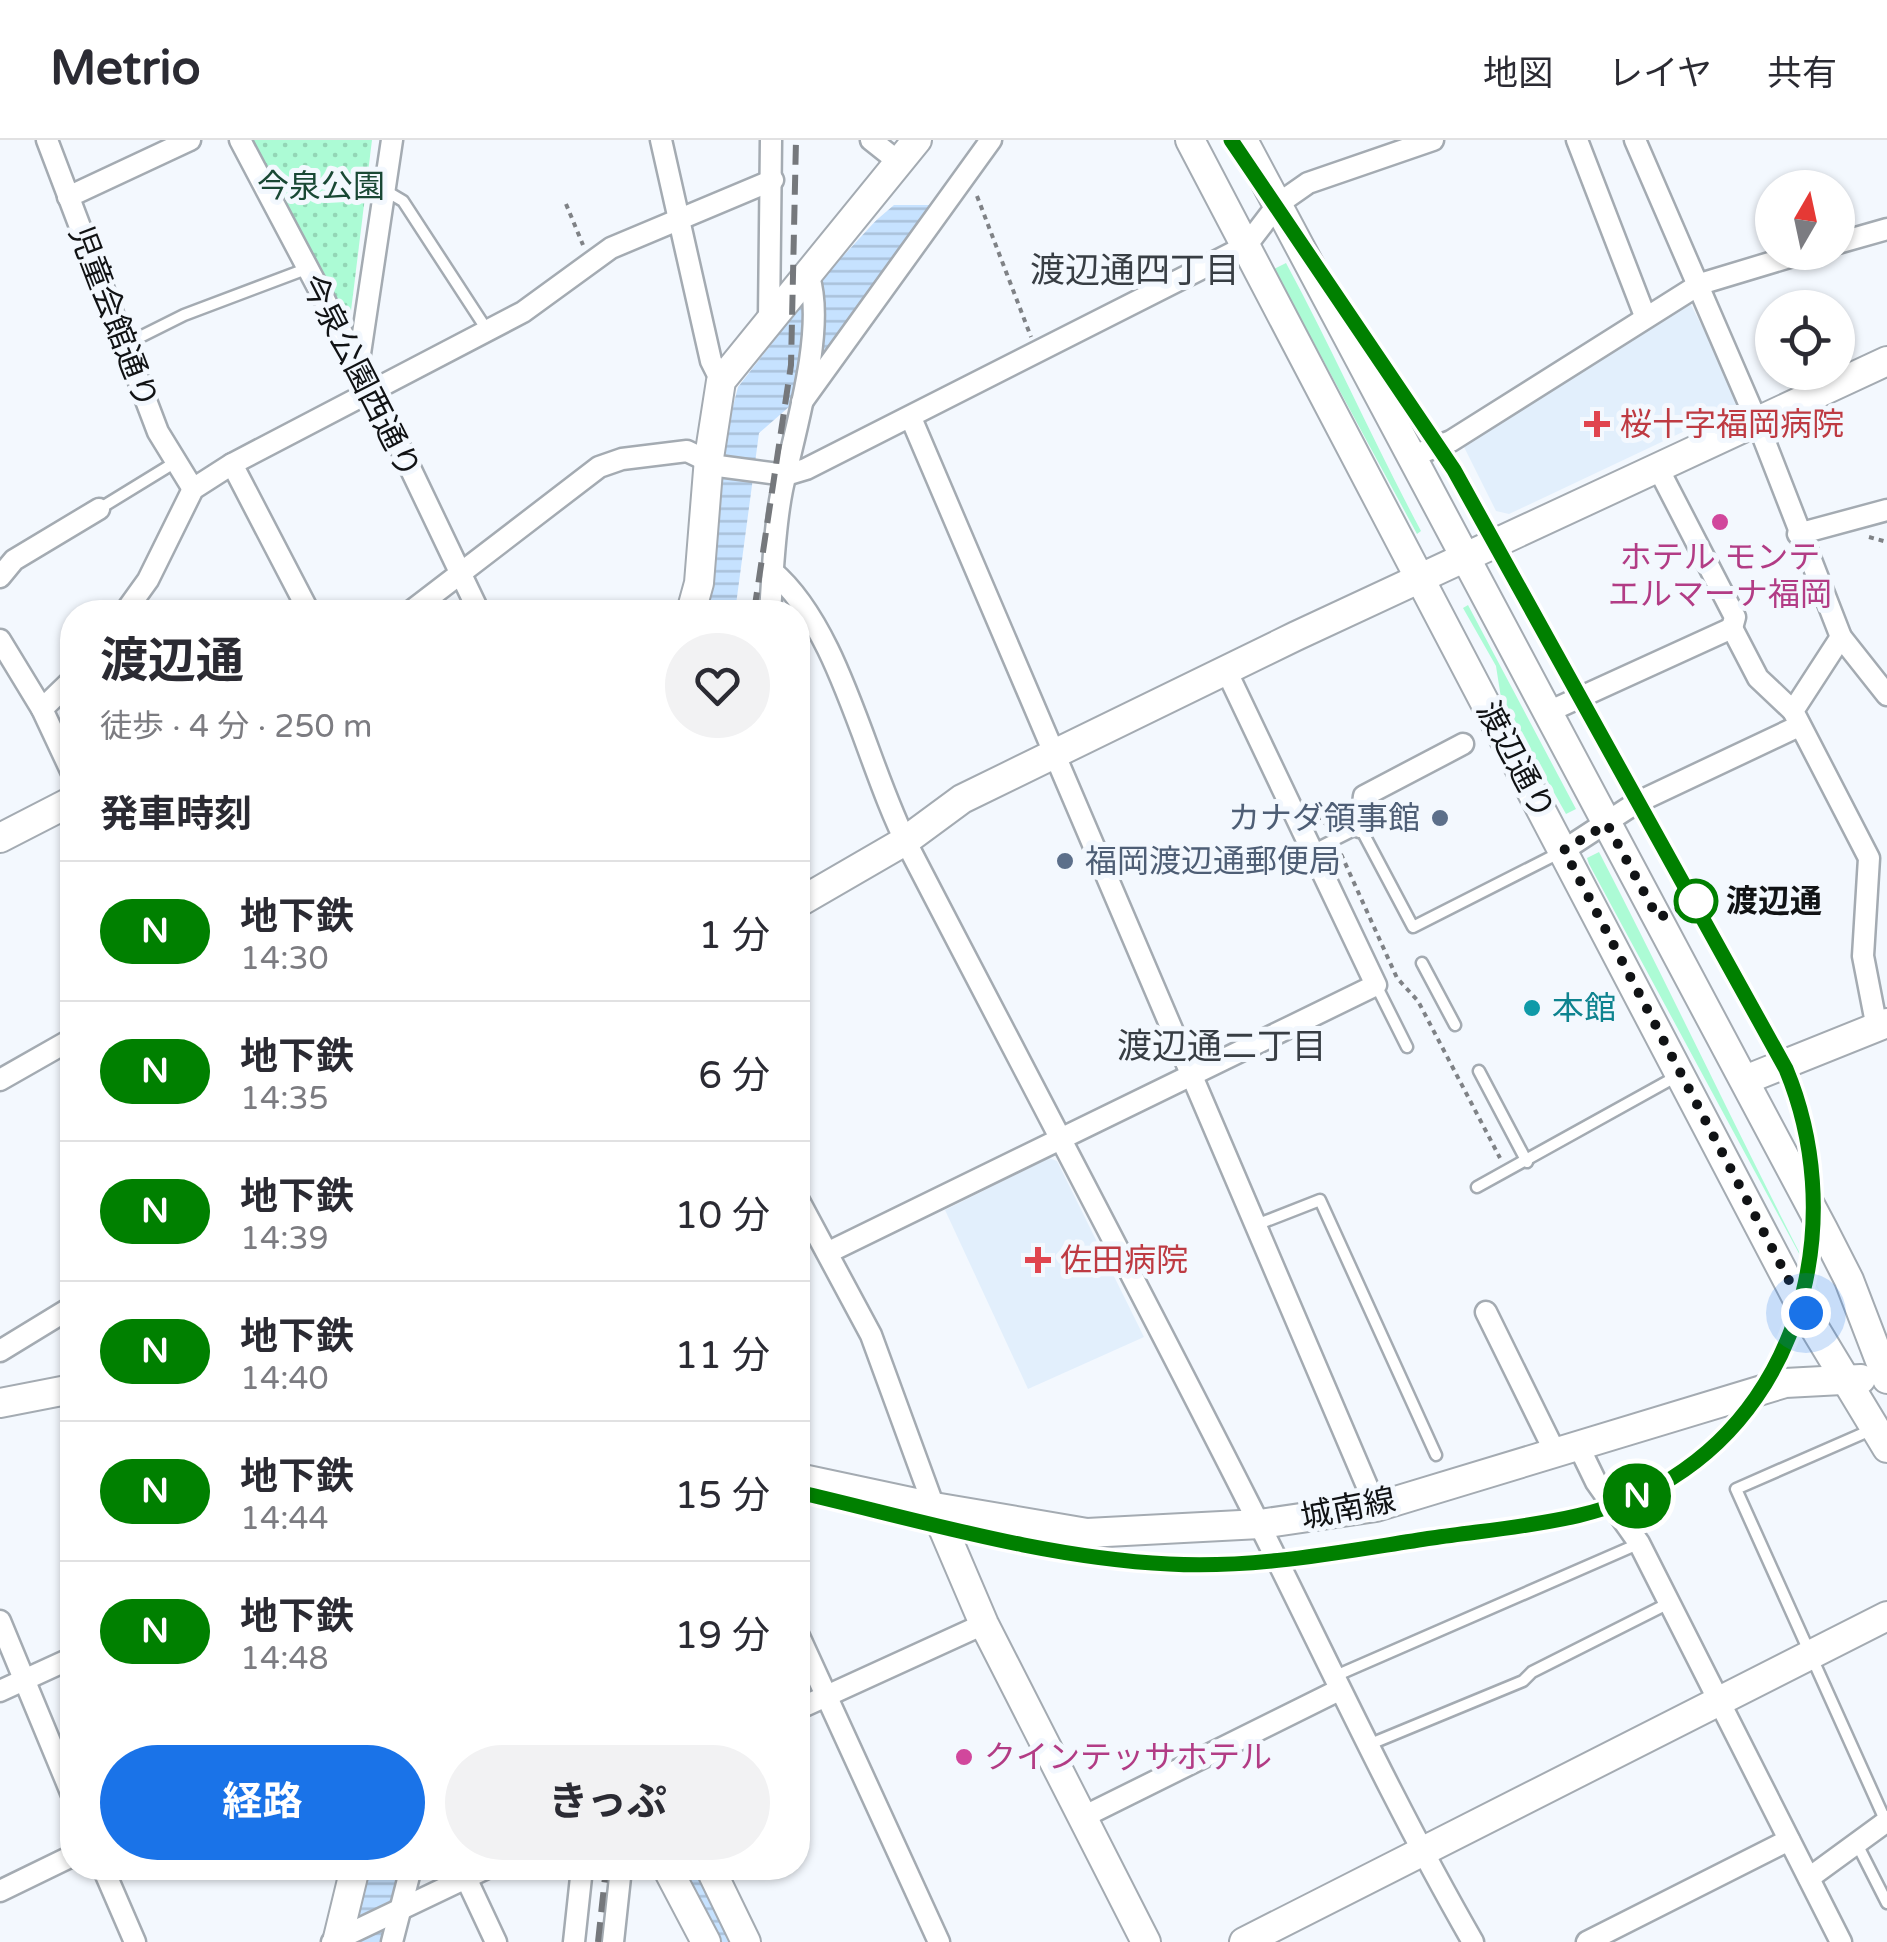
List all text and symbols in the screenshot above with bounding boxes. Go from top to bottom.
text: Metrio [50,40,201,98]
text: 地図 [1483,53,1553,95]
text: レイヤ [1608,53,1712,95]
text: 共有 [1767,53,1837,95]
park label: 今泉公園 [257,168,385,206]
north arrow [1755,170,1855,270]
map controls [1755,170,1855,390]
street label: 児童会館通り [61,221,165,414]
district label: 渡辺通四丁目 [1030,250,1240,292]
street label: 今泉公園西通り [292,268,428,485]
button: locate [1755,290,1855,390]
place label: 桜十字福岡病院 [1620,406,1844,444]
marker: 桜十字福岡病院 [1584,411,1610,437]
marker: ホテル モンテ エルマーナ福岡 [1709,511,1731,533]
place label: ホテル モンテ エルマーナ福岡 [1608,539,1832,614]
text: 渡辺通 [100,633,244,691]
button: heart [665,633,770,738]
street label: 渡辺通り [1468,695,1562,826]
text: 徒歩 · 4 分 · 250 m [100,708,372,746]
text: 発車時刻 [100,792,252,838]
place label: カナダ領事館 [1228,800,1420,838]
marker: カナダ領事館 [1429,807,1451,829]
place label: 福岡渡辺通郵便局 [1085,843,1341,881]
marker: 福岡渡辺通郵便局 [1054,850,1076,872]
marker: 渡辺通 [1675,880,1717,922]
place label: 渡辺通 [1726,883,1822,921]
text: 地下鉄 [240,894,354,940]
text: N [141,910,169,952]
text: 1 分 [698,913,770,959]
text: 14:30 [240,940,329,978]
place label: 本館 [1552,990,1616,1028]
marker: 本館 [1521,997,1543,1019]
district label: 渡辺通二丁目 [1117,1026,1327,1068]
text: 地下鉄 [240,1034,354,1080]
text: N [141,1050,169,1092]
text: 6 分 [698,1053,770,1099]
text: 14:35 [240,1080,329,1118]
text: 地下鉄 [240,1174,354,1220]
text: N [141,1190,169,1232]
text: 10 分 [674,1193,770,1239]
text: 14:39 [240,1220,329,1258]
place label: 佐田病院 [1060,1242,1188,1280]
marker: 佐田病院 [1025,1247,1051,1273]
your location [1781,1288,1831,1338]
text: 地下鉄 [240,1314,354,1360]
text: N [141,1330,169,1372]
text: 11 分 [674,1333,770,1379]
text: 14:40 [240,1360,329,1398]
text: 地下鉄 [240,1454,354,1500]
line badge: N [1604,1464,1670,1528]
text: N [141,1470,169,1512]
text: 15 分 [674,1473,770,1519]
text: N [1623,1475,1651,1517]
street label: 城南線 [1297,1481,1399,1537]
text: 14:44 [240,1500,329,1538]
text: 地下鉄 [240,1594,354,1640]
text: N [141,1610,169,1652]
text: 19 分 [674,1613,770,1659]
text: 14:48 [240,1640,329,1678]
place label: クインテッサホテル [984,1739,1272,1777]
button: 経路 [100,1745,425,1860]
button: きっぷ [445,1745,770,1860]
marker: クインテッサホテル [953,1746,975,1768]

